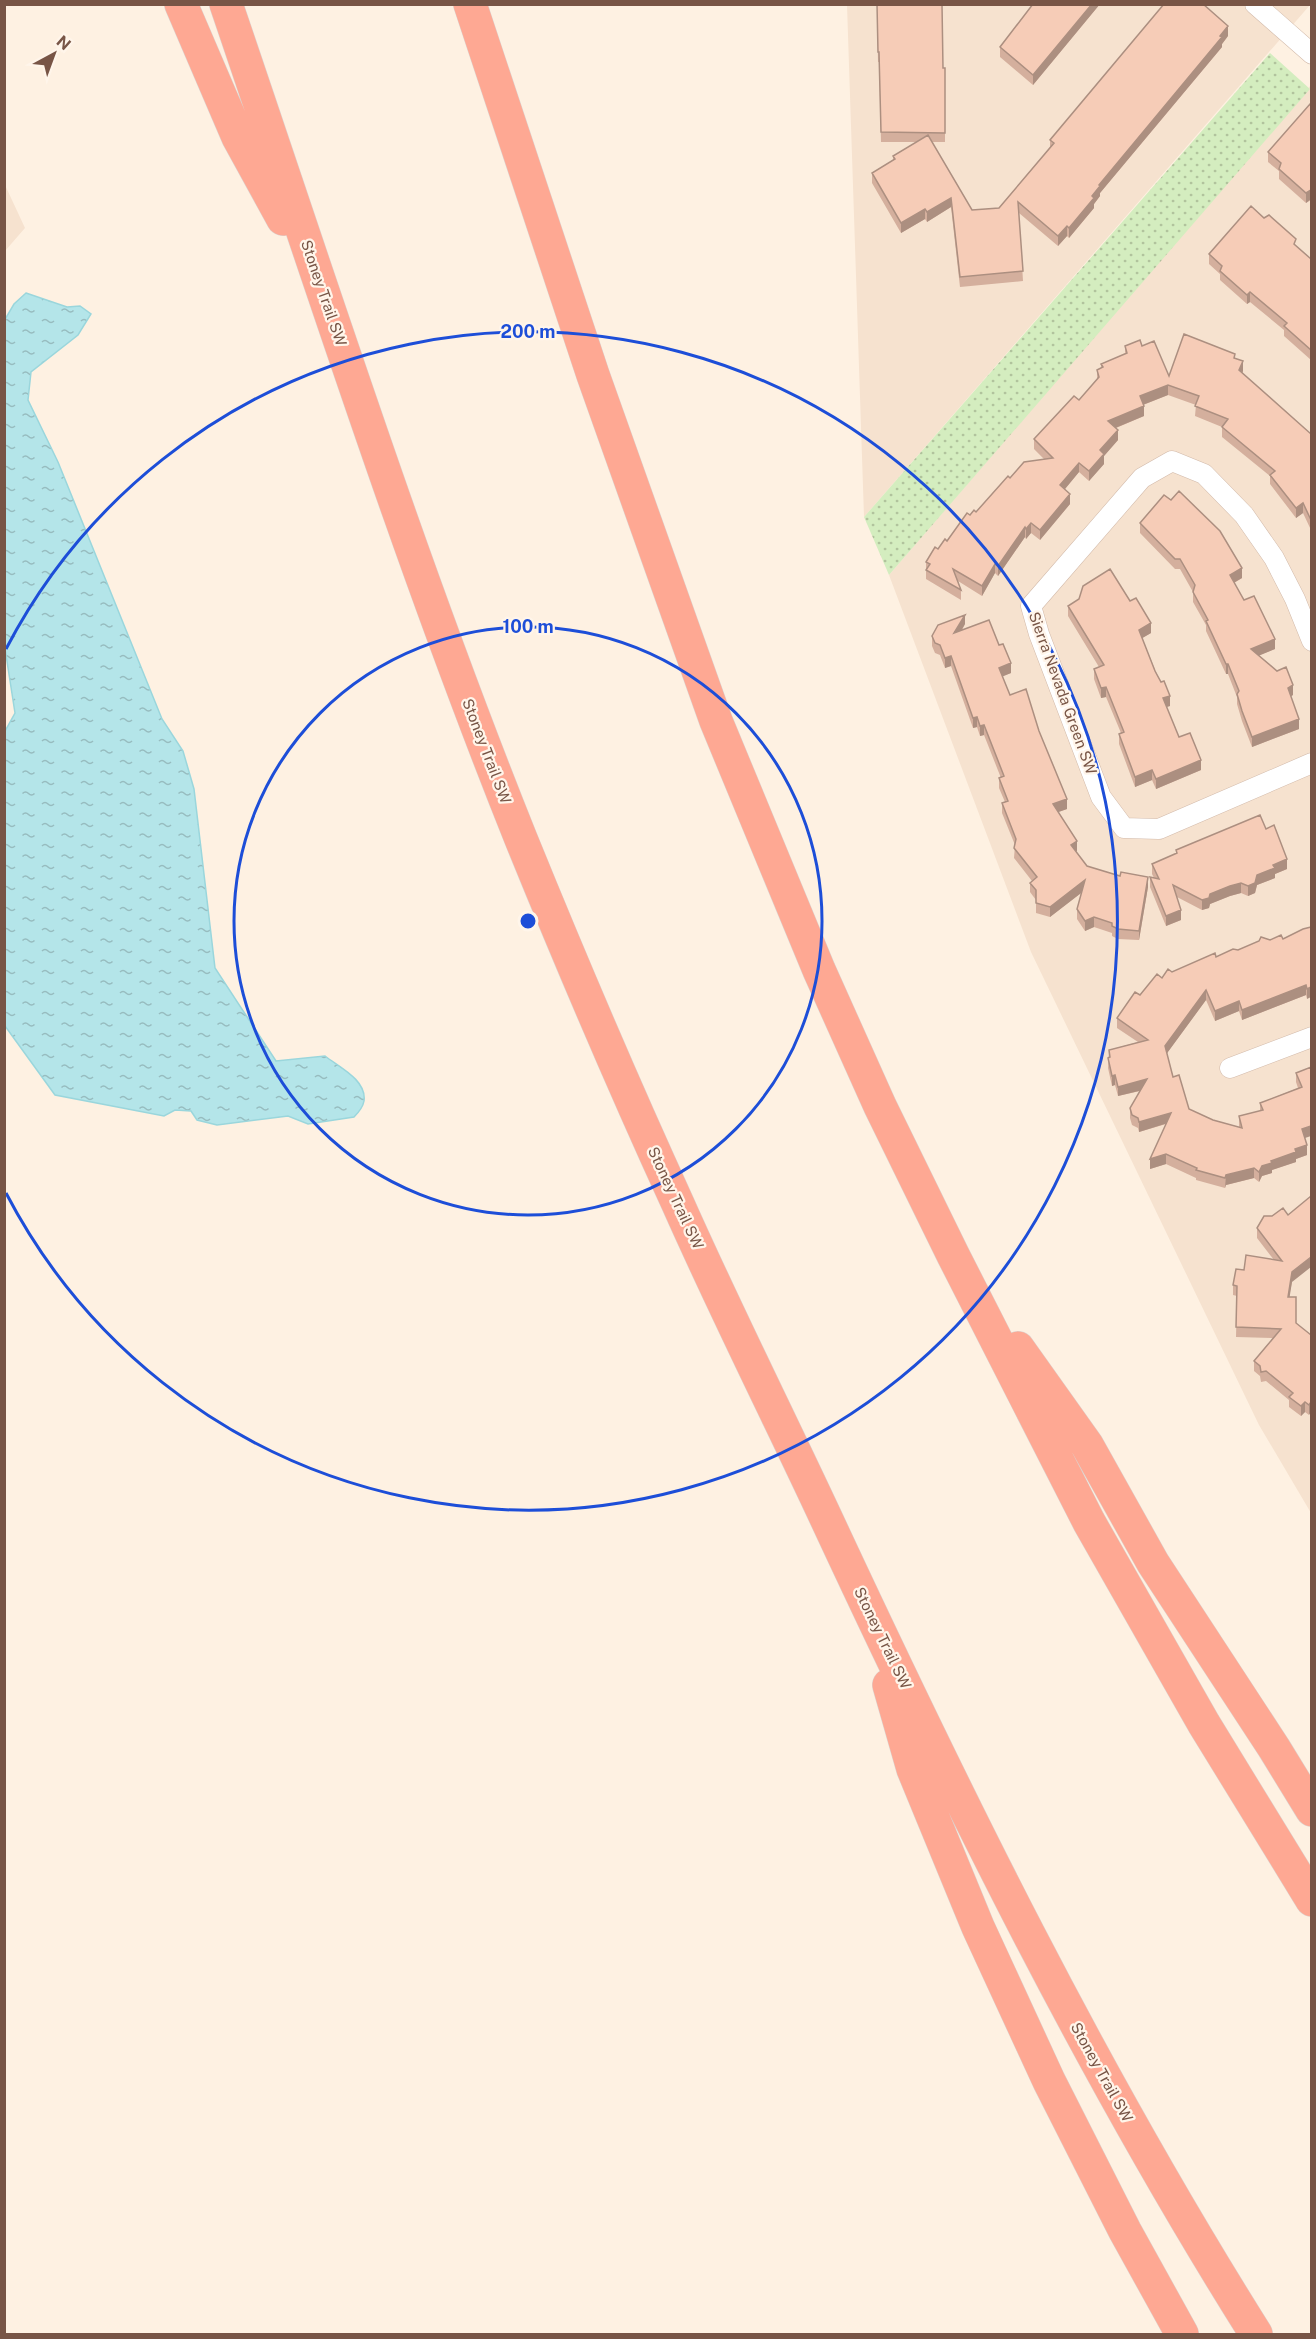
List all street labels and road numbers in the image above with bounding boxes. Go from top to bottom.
street label: Stoney Trail SW [298,238,350,348]
street label: Sierra Nevada Green SW [1026,609,1100,777]
street label: Stoney Trail SW [459,696,515,806]
street label: Stoney Trail SW [645,1144,707,1252]
street label: Stoney Trail SW [851,1584,915,1692]
street label: Stoney Trail SW [1068,2019,1136,2125]

